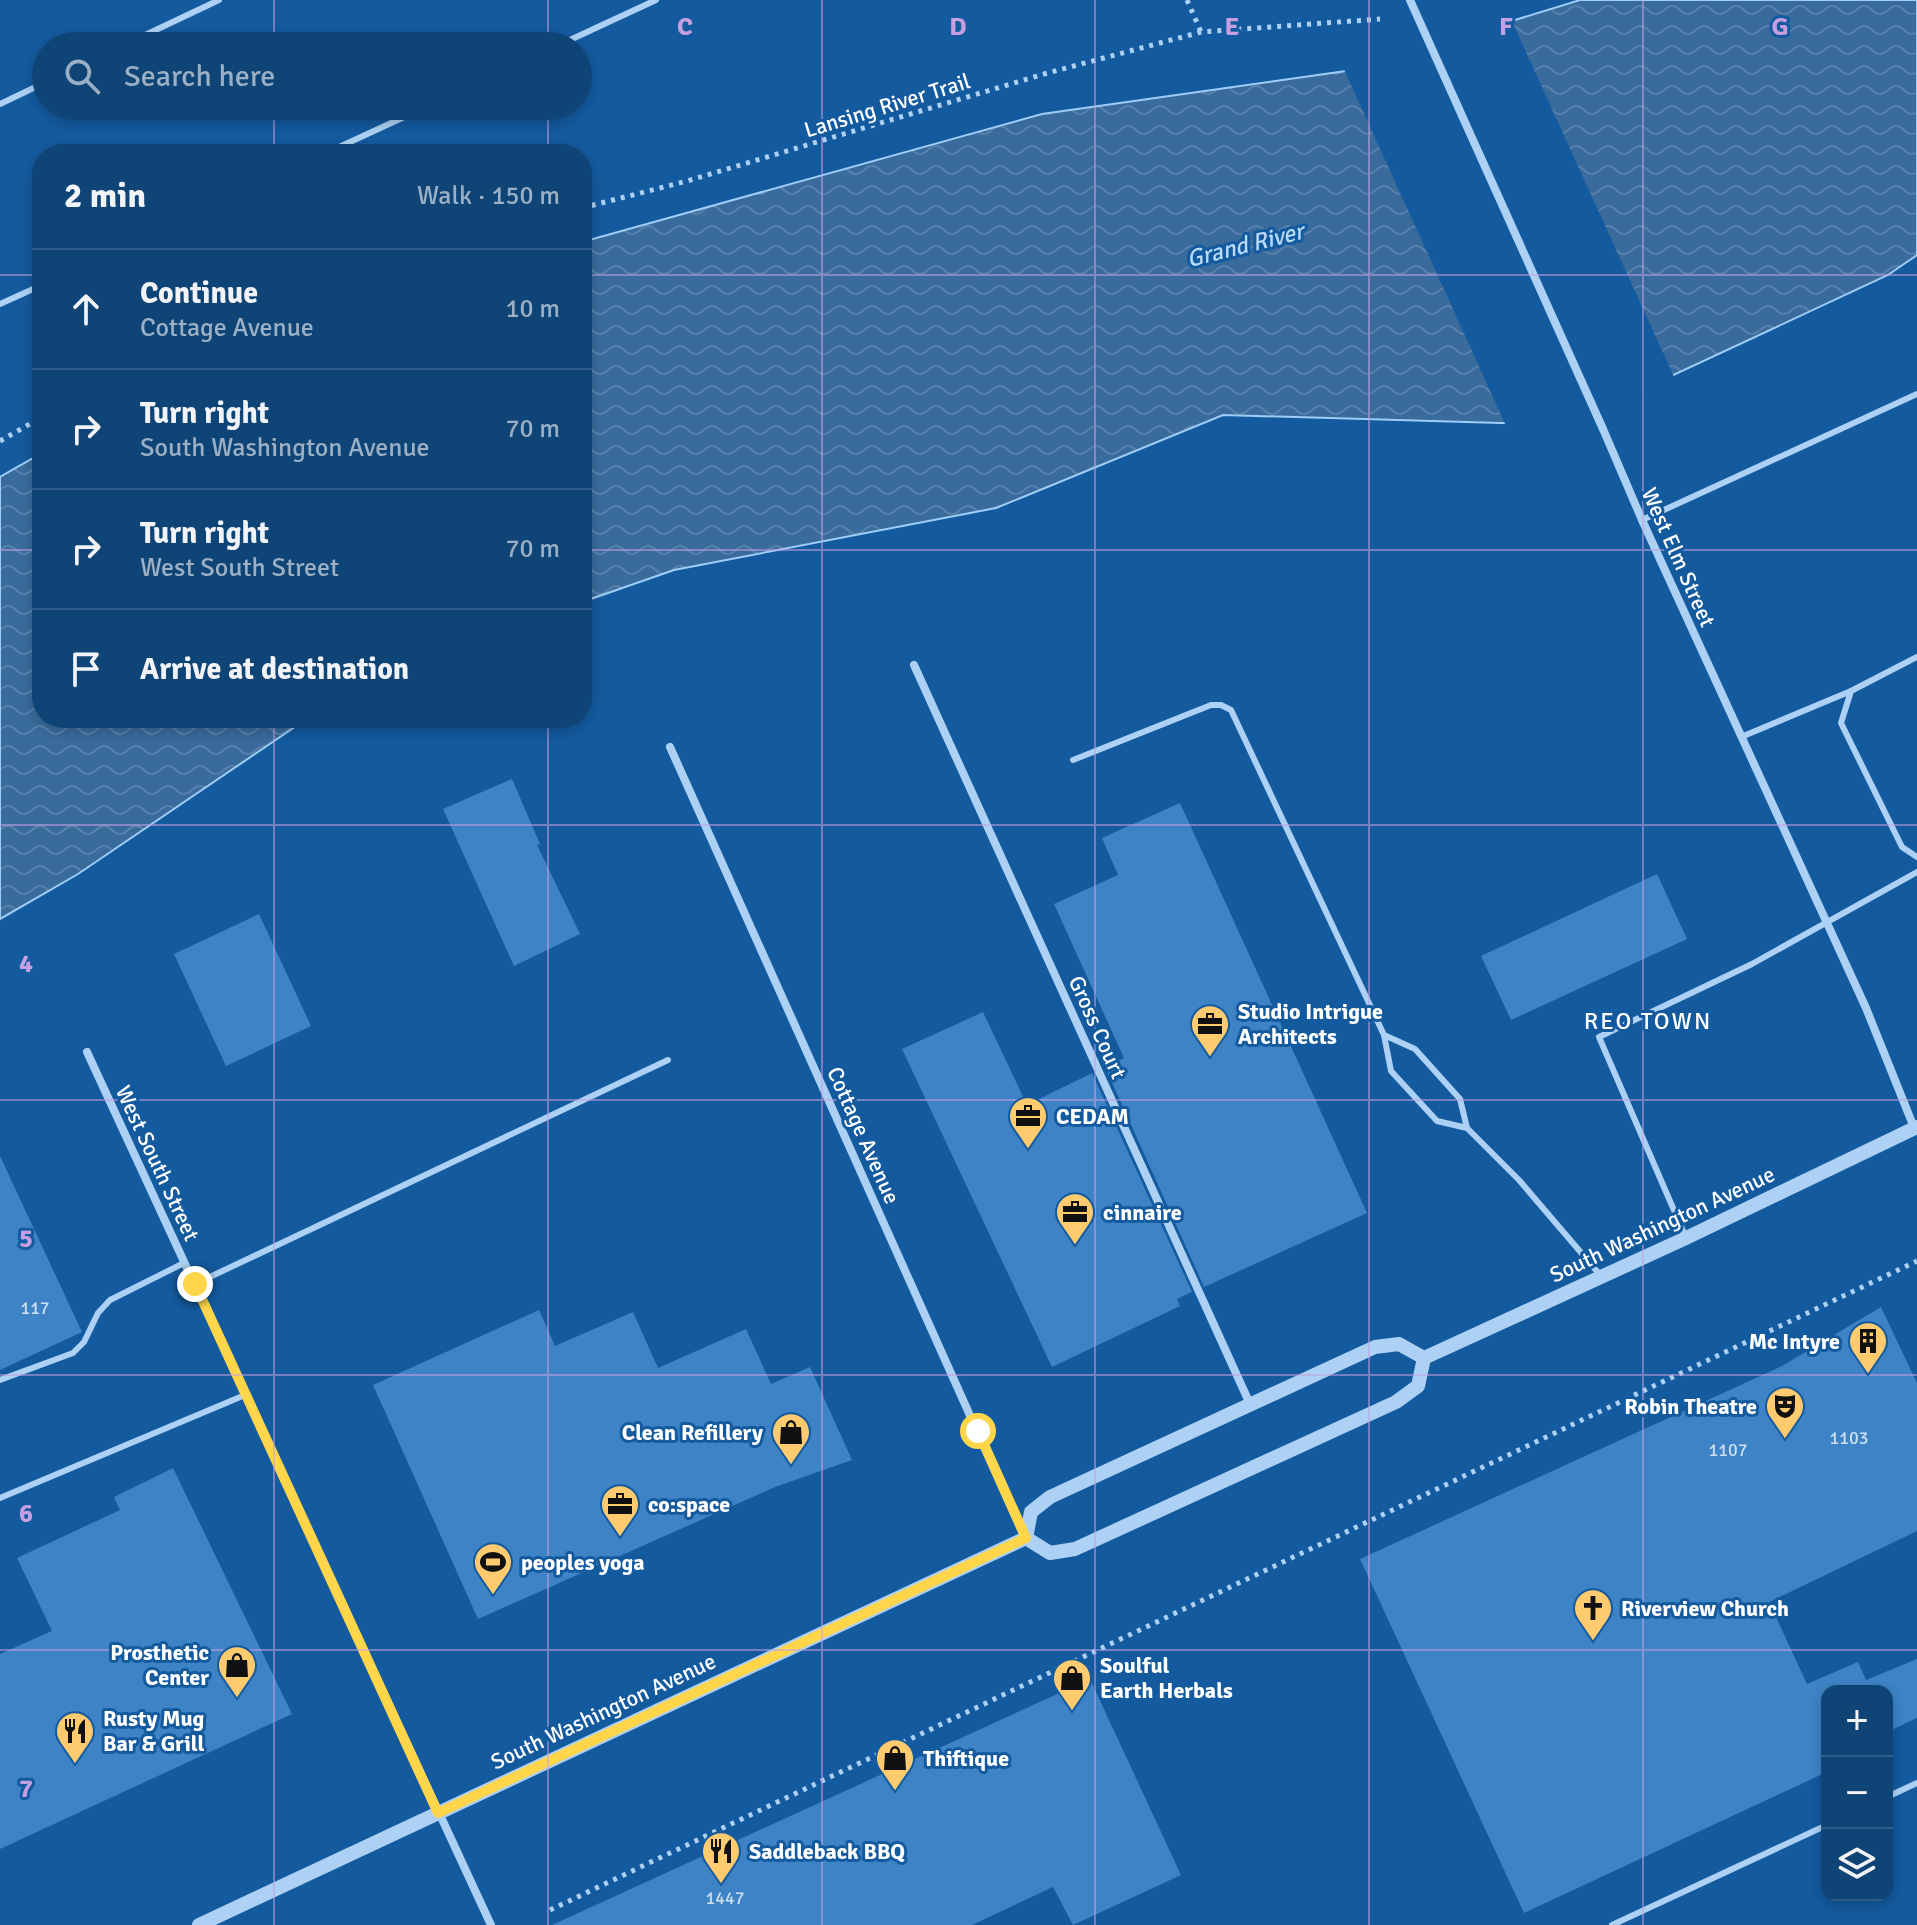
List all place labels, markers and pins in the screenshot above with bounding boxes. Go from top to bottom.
place label: Studio Intrigue Architects [1238,998,1383,1050]
office icon: Studio Intrigue Architects [1189,1003,1231,1058]
office icon: CEDAM [1007,1095,1049,1150]
place label: CEDAM [1056,1103,1129,1130]
office icon: cinnaire [1054,1191,1096,1246]
place label: cinnaire [1103,1199,1182,1226]
building icon: Mc Intyre [1847,1320,1889,1375]
place label: Mc Intyre [1749,1328,1840,1355]
theatre icon: Robin Theatre [1764,1385,1806,1440]
place label: Robin Theatre [1624,1393,1757,1420]
shop icon: Clean Refillery [770,1411,812,1466]
place label: Clean Refillery [622,1419,763,1446]
office icon: co:space [599,1483,641,1538]
place label: co:space [648,1491,730,1518]
sports icon: peoples yoga [472,1541,514,1596]
place label: peoples yoga [521,1549,645,1576]
church icon: Riverview Church [1572,1587,1614,1642]
place label: Riverview Church [1621,1595,1789,1622]
place label: Prosthetic Center [110,1639,209,1691]
shop icon: Prosthetic Center [216,1644,258,1699]
place label: Soulful Earth Herbals [1100,1652,1233,1704]
shop icon: Soulful Earth Herbals [1051,1657,1093,1712]
place label: Rusty Mug Bar & Grill [103,1705,205,1757]
restaurant icon: Rusty Mug Bar & Grill [54,1710,96,1765]
shop icon: Thiftique [874,1737,916,1792]
place label: Thiftique [923,1745,1009,1772]
restaurant icon: Saddleback BBQ [700,1830,742,1885]
place label: Saddleback BBQ [749,1838,905,1865]

